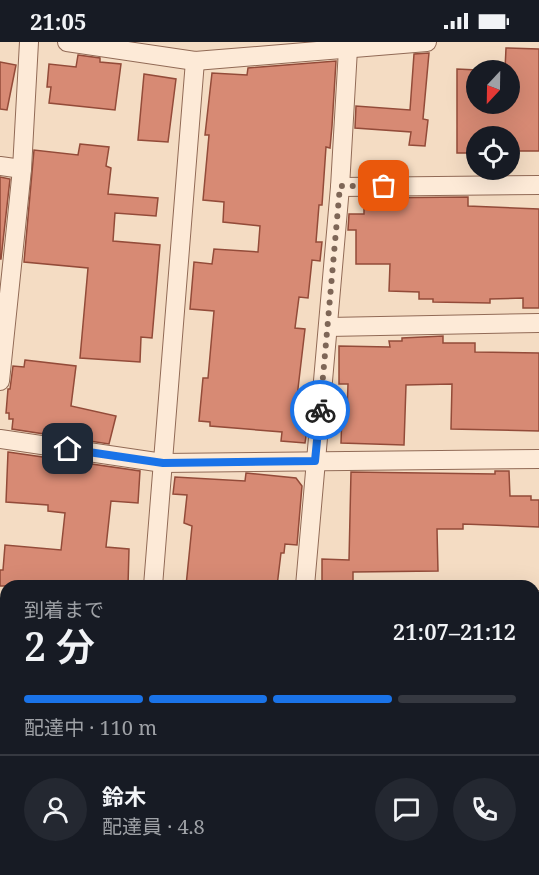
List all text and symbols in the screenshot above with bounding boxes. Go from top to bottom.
text: 21:05 [30,6,86,36]
north arrow [466,60,520,114]
map controls [466,60,520,180]
button: locate [466,126,520,180]
pin [358,160,409,211]
icon: bag [367,169,400,202]
courier [290,380,350,440]
icon: bike [304,394,337,427]
pin [42,423,93,474]
icon: home [51,432,84,465]
text: 到着まで [24,596,104,623]
text: 21:07–21:12 [393,616,516,646]
text: 2 分 [24,619,95,672]
text: 配達中 · 110 m [24,714,157,741]
button: person [24,778,87,841]
button: chat [375,778,438,841]
button: phone [453,778,516,841]
text: 鈴木 [102,781,146,811]
text: 配達員 · 4.8 [102,813,205,840]

